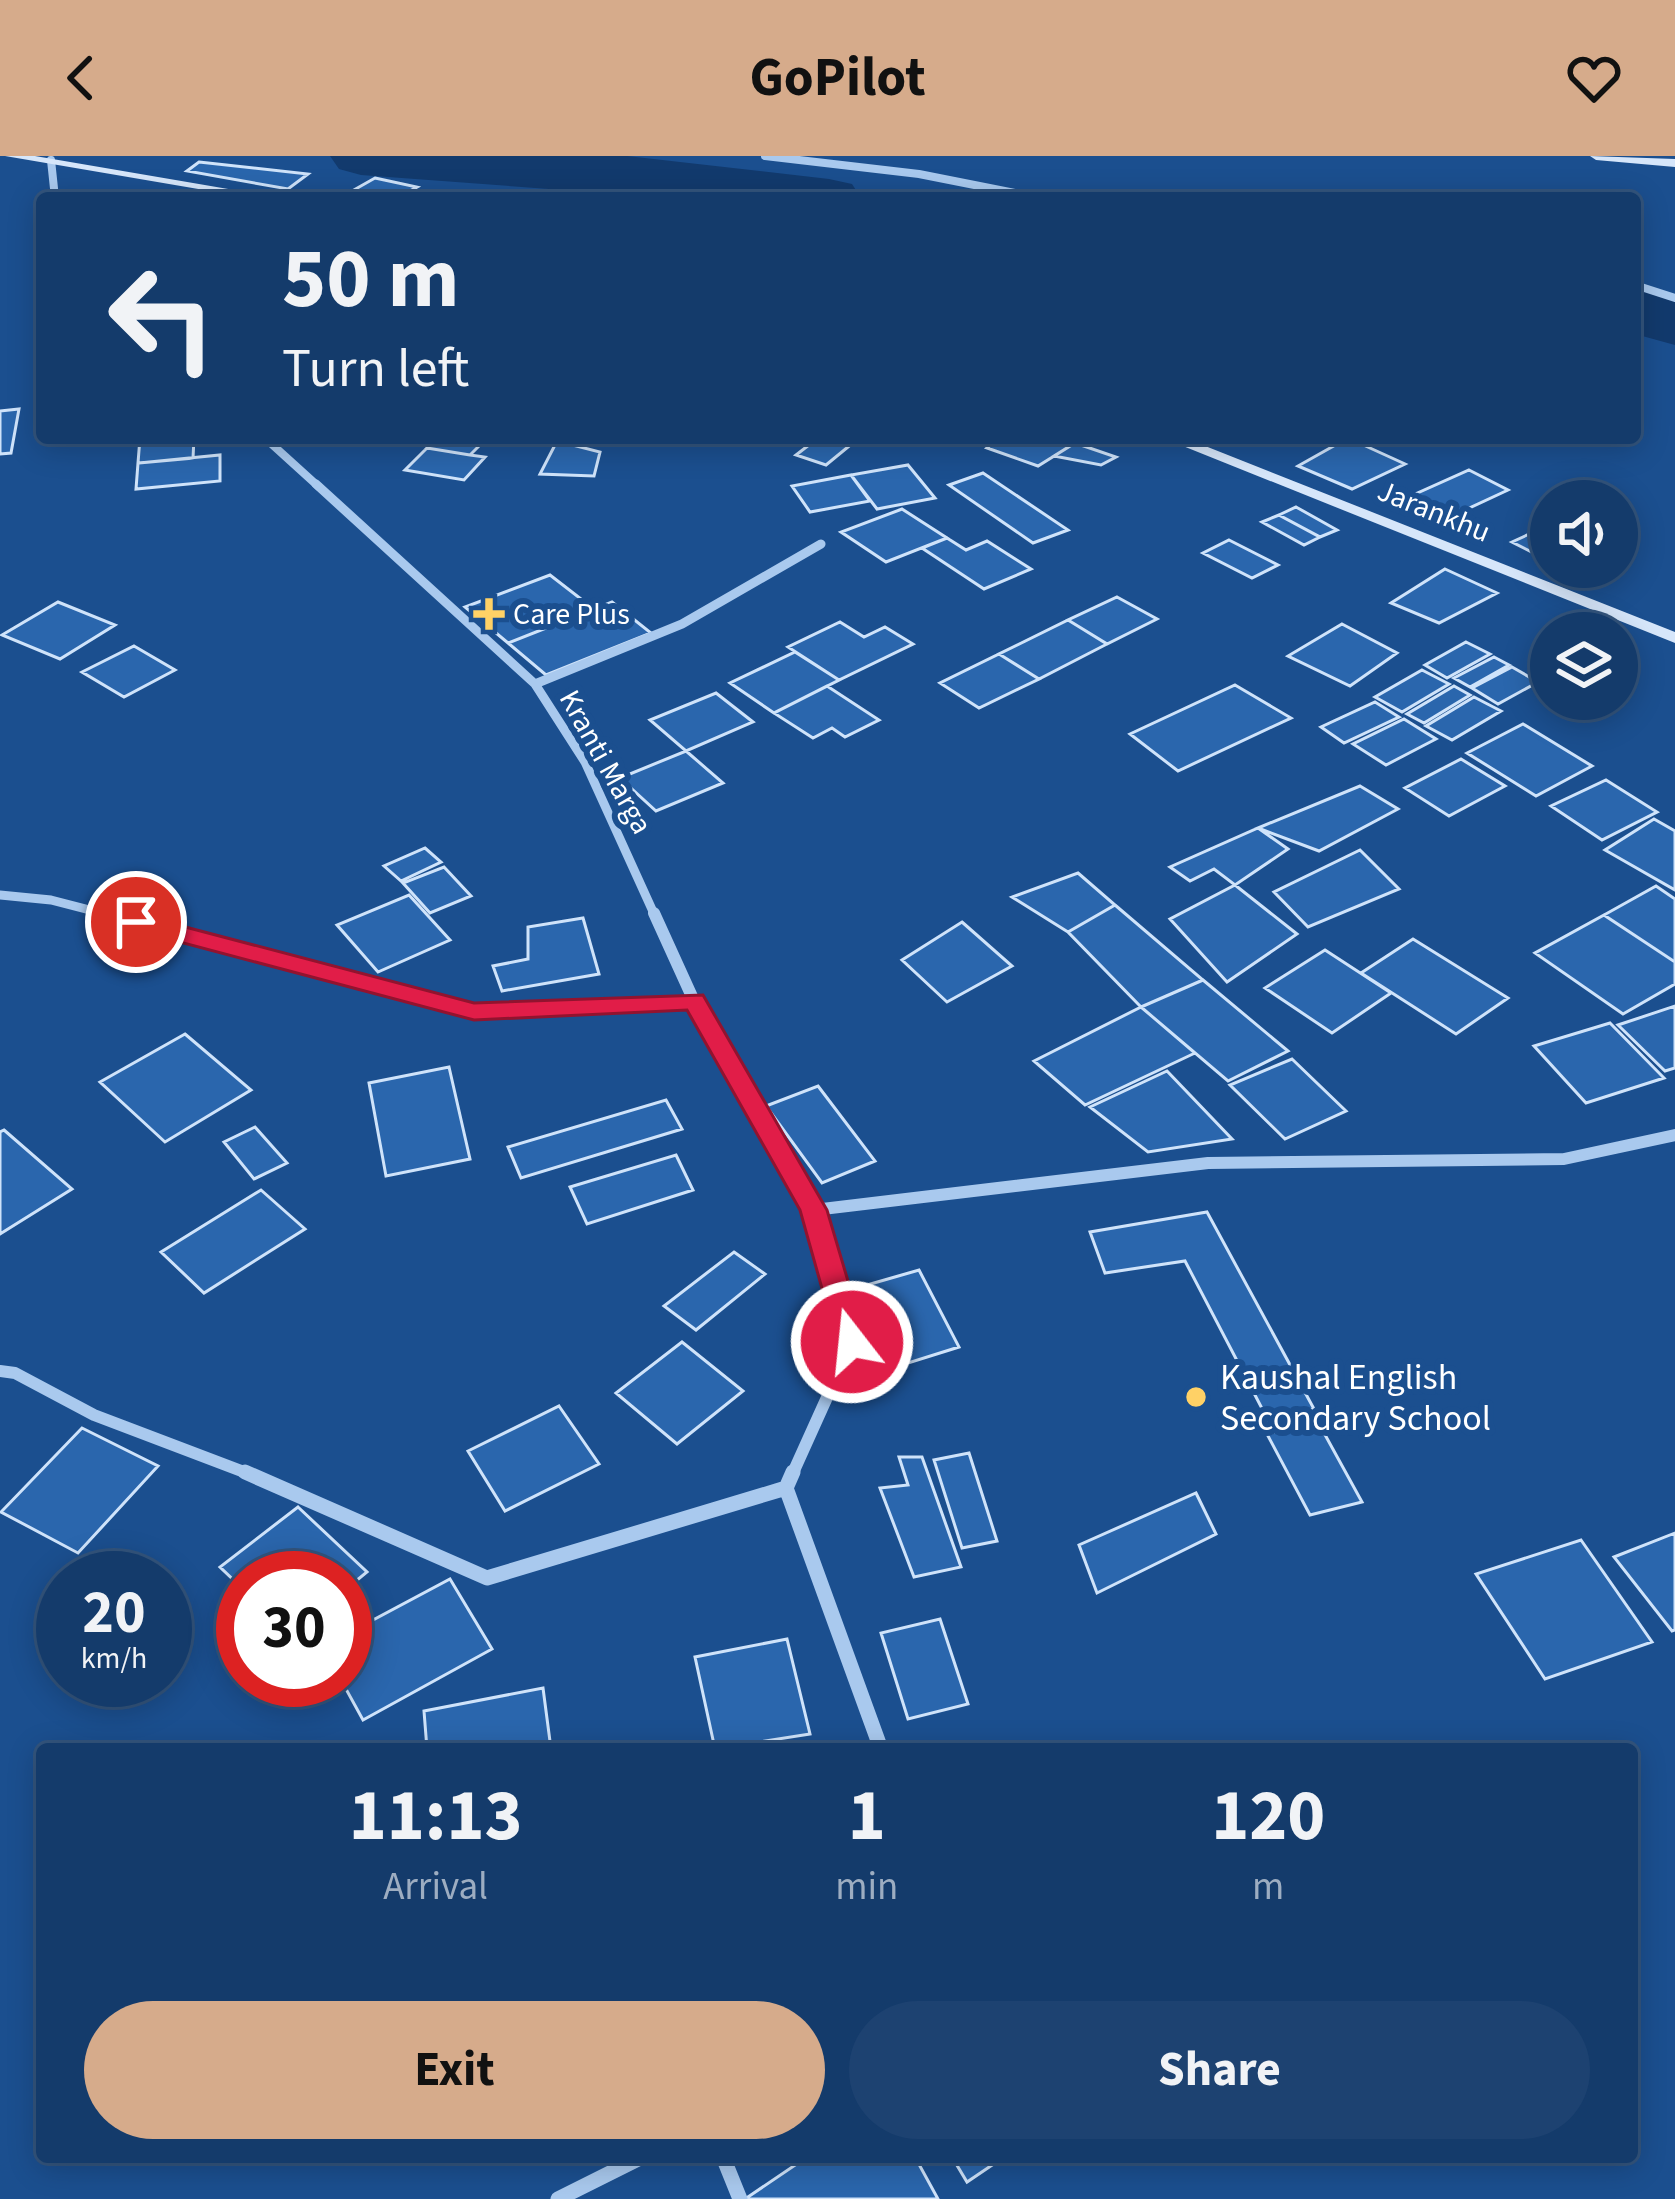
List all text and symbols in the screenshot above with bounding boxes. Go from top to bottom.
text: GoPilot [749,40,926,117]
icon: back [48,45,114,111]
icon: heart [1561,45,1627,111]
text: 50 m [282,220,460,340]
icon: left [84,240,240,396]
text: Turn left [282,331,469,408]
street label: Jarankhu [1371,469,1497,554]
map controls [1530,480,1638,720]
button: sound [1530,480,1638,588]
place label: Care Plus [513,593,630,636]
marker: Care Plus [476,601,502,627]
button: layers [1530,612,1638,720]
street label: Kranti Marga [548,682,663,842]
pin [85,871,187,973]
icon: arrive [103,889,169,955]
position arrow [789,1279,915,1405]
place label: Kaushal English Secondary School [1220,1352,1491,1444]
marker: Kaushal English Secondary School [1183,1384,1209,1410]
speed limit sign: 30 [216,1551,372,1707]
text: 20 [82,1571,146,1656]
text: km/h [81,1637,147,1680]
text: 11:13 [349,1765,522,1868]
text: 1 [848,1765,886,1868]
text: 120 [1211,1765,1325,1868]
text: Arrival [383,1859,488,1915]
text: min [835,1859,898,1915]
text: m [1252,1859,1284,1915]
button: Exit [84,2001,825,2139]
button: Share [849,2001,1590,2139]

